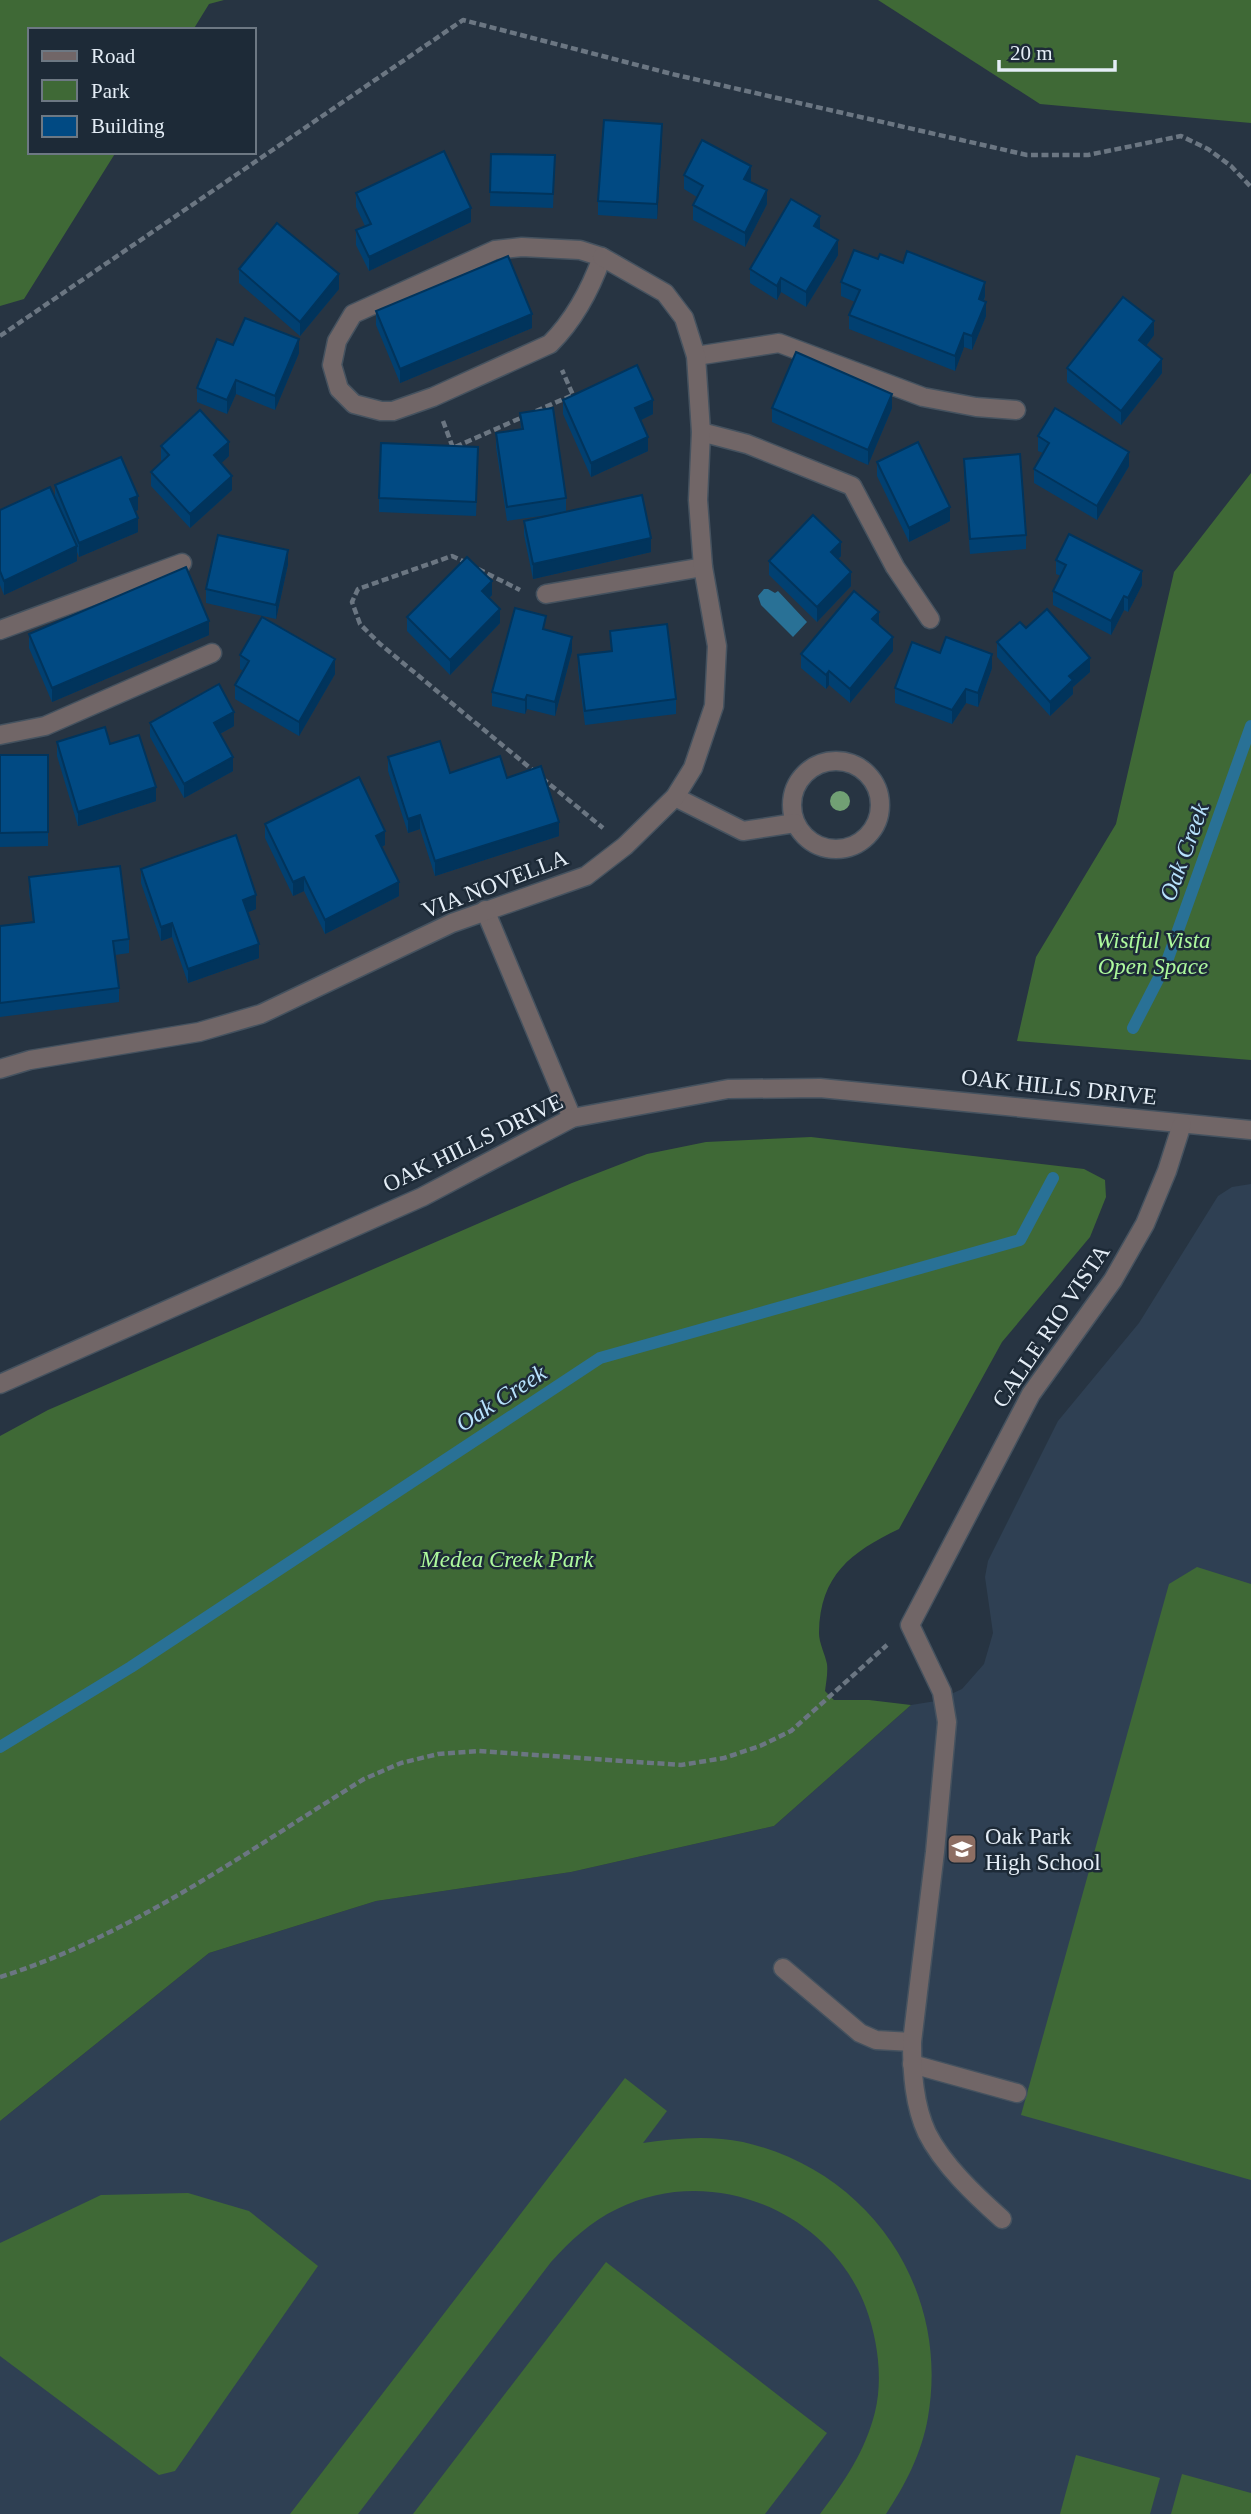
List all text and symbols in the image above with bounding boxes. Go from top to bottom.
legend [28,28,256,154]
scale bar [999,28,1114,72]
text: 20 m [1010,41,1053,65]
text: Road [91,44,136,68]
text: Park [91,79,130,103]
text: Building [91,114,165,138]
water label: Oak Creek [1154,799,1214,905]
street label: VIA NOVELLA [419,845,572,923]
park label: Wistful Vista Open Space [1095,928,1211,979]
street label: OAK HILLS DRIVE [960,1064,1158,1110]
street label: OAK HILLS DRIVE [379,1089,567,1197]
street label: CALLE RIO VISTA [987,1240,1115,1412]
water label: Oak Creek [451,1359,551,1437]
park label: Medea Creek Park [420,1547,594,1572]
place label: Oak Park High School [985,1824,1101,1875]
school or university icon: Oak Park High School [945,1832,979,1866]

